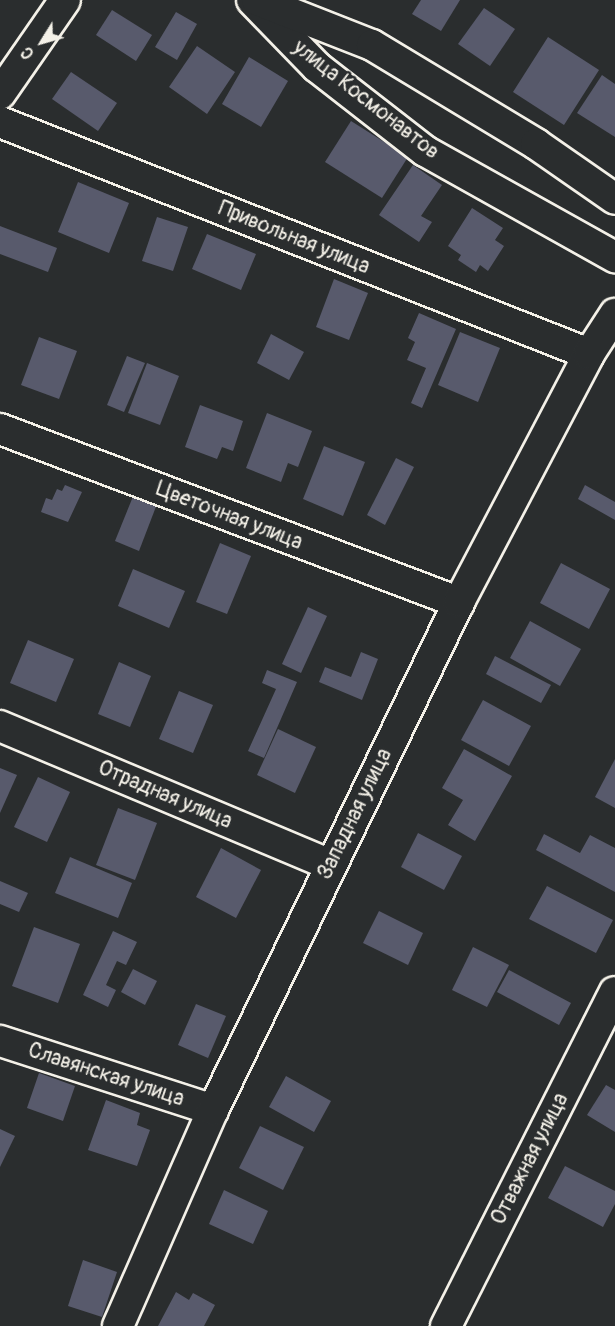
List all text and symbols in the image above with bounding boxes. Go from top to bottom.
north arrow [12,12,72,72]
street label: улица Космонавтов [288,35,444,165]
text: С [17,43,39,63]
street label: Привольная улица [215,196,373,280]
street label: Цветочная улица [152,476,306,556]
street label: Западная улица [312,744,398,884]
street label: Отрадная улица [94,755,236,835]
street label: Славянская улица [25,1038,187,1112]
street label: Отважная улица [486,1089,574,1229]

